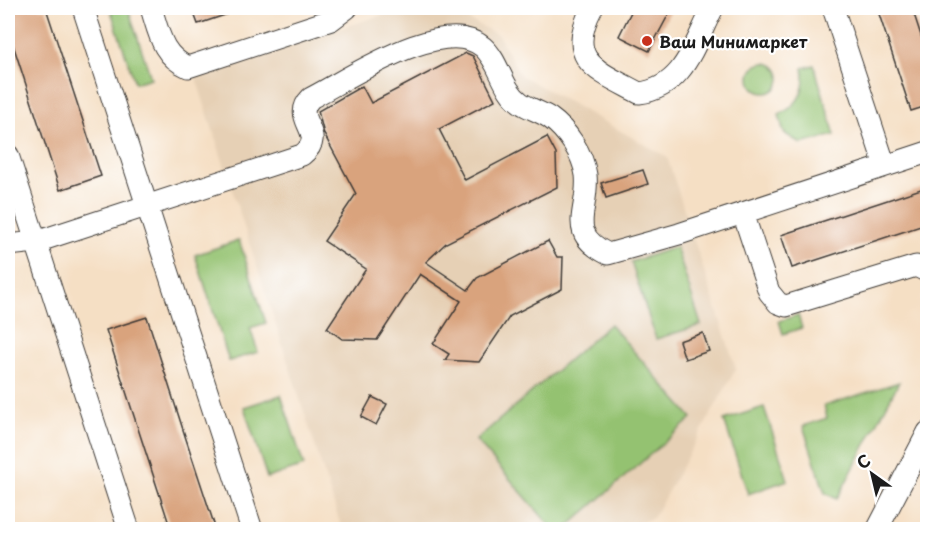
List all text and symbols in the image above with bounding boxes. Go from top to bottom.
place label: Ваш Минимаркет [659,29,808,53]
marker: Ваш Минимаркет [640,34,654,48]
north arrow [842,444,902,504]
text: С [851,447,875,474]

